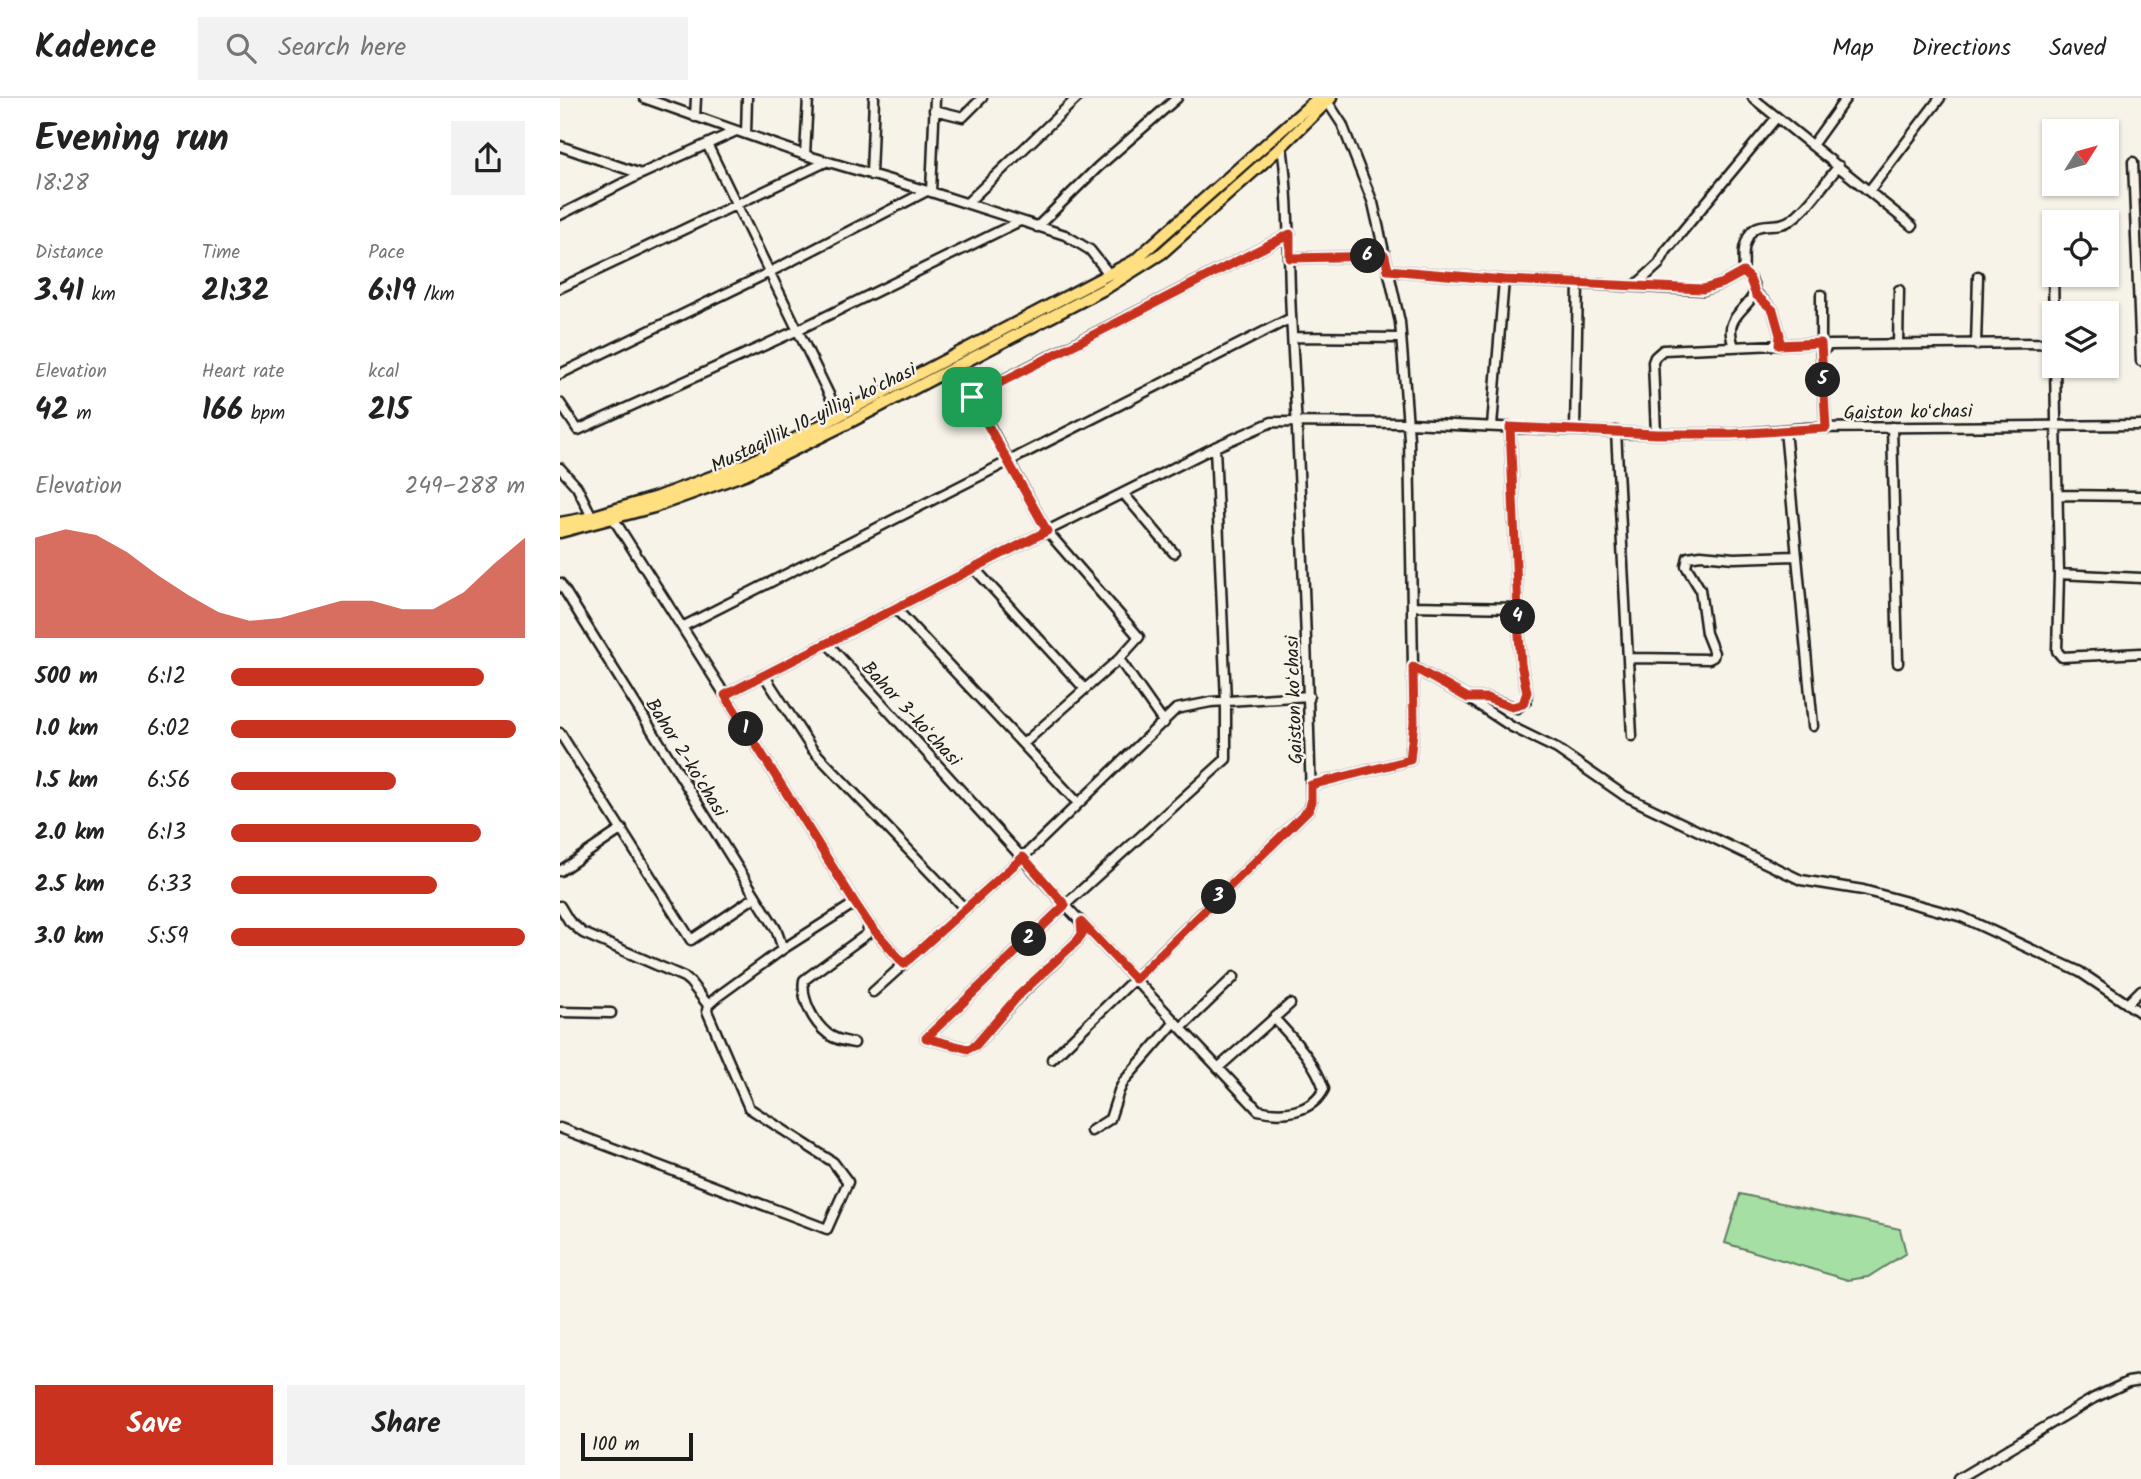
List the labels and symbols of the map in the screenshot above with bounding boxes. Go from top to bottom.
north arrow [2042,119,2119,196]
pin: 6 [1350,238,1386,274]
street label: Mustaqillik 10-yilligi ko'chasi [706,355,923,482]
pin: 5 [1806,362,1840,398]
pin [942,367,1002,427]
street label: Gaiston koʻchasi [1843,397,1974,429]
pin: 4 [1500,600,1536,634]
street label: Gaiston koʻchasi [1278,634,1312,765]
street label: Bahor 3-koʻchasi [853,655,969,775]
street label: Bahor 2-koʻchasi [637,693,735,825]
pin: 1 [728,712,764,746]
pin: 3 [1202,880,1236,914]
pin: 2 [1012,922,1046,956]
scale bar [581,1430,693,1462]

